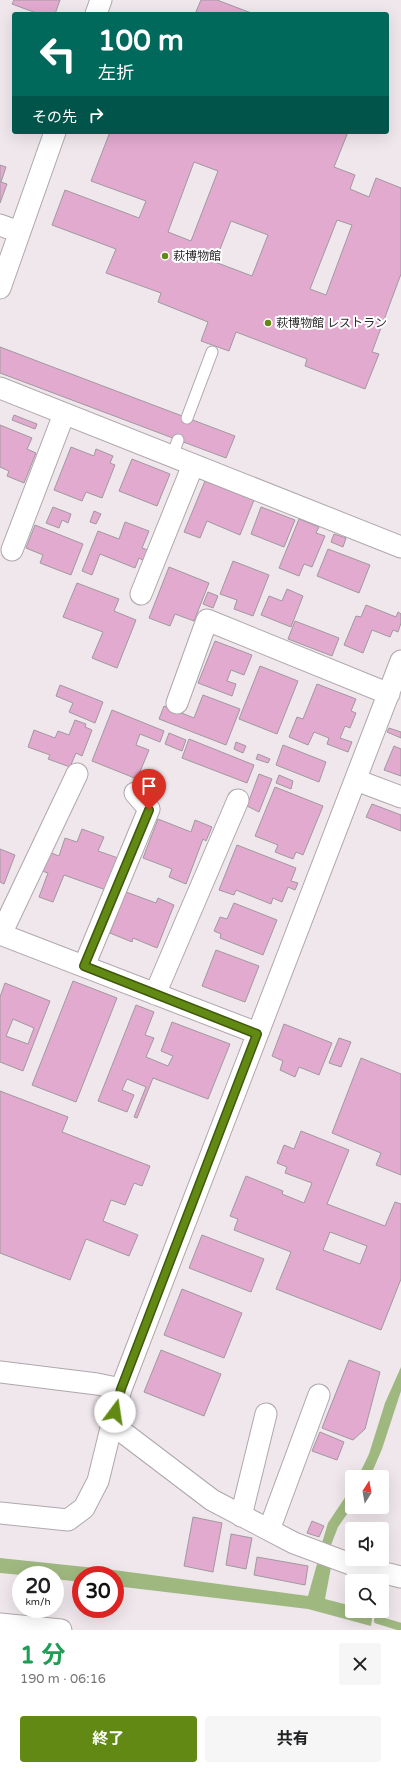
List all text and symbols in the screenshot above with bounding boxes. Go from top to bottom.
text: 100 m [98,24,184,58]
icon: left [32,28,84,80]
text: 左折 [98,62,134,84]
icon: right [85,104,107,126]
text: その先 [32,108,77,126]
place label: 萩博物館 [173,249,221,263]
marker: 萩博物館 [160,251,170,261]
place label: 萩博物館 レストラン [276,316,387,330]
marker: 萩博物館 レストラン [263,318,273,328]
pin [132,769,166,810]
icon: arrive [138,775,160,797]
position arrow [94,1391,136,1433]
north arrow [345,1470,389,1514]
map controls [345,1470,389,1618]
button: sound [345,1522,389,1566]
speed limit sign: 30 [72,1566,124,1618]
button: search [345,1574,389,1618]
text: 20 [25,1575,51,1599]
text: km/h [25,1596,51,1608]
text: 1 分 [20,1641,65,1670]
button: close [339,1643,381,1685]
text: 190 m · 06:16 [20,1671,106,1687]
button: 終了 [20,1716,197,1762]
button: 共有 [205,1716,381,1762]

